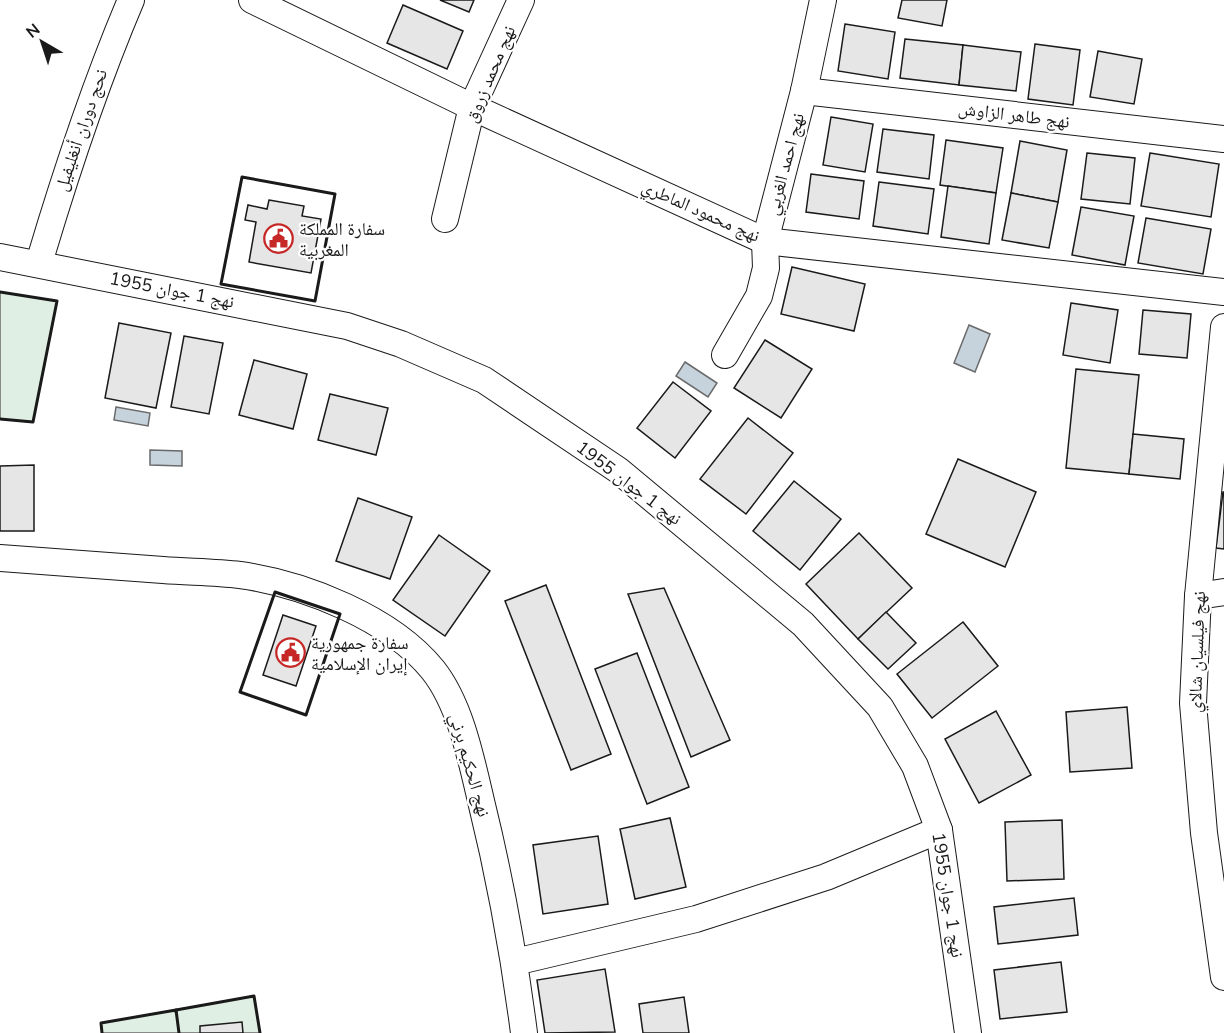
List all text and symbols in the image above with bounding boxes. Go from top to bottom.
north arrow [12,12,72,72]
text: N [22,19,45,43]
street label: نهج محمد زروق [459,22,521,126]
street label: نحج دوران أنغليفيل [49,66,113,194]
street label: نهج طاهر الزاوش [957,96,1071,134]
street label: نهج احمد الغربي [760,110,813,218]
street label: نهج محمود الماطري [637,174,764,250]
place label: سفارة المملكة المغربية [299,217,385,262]
public building icon: سفارة المملكة المغربية [262,223,294,255]
street label: نهج 1 جوان 1955 [108,266,236,314]
street label: نهج 1 جوان 1955 [571,435,687,531]
street label: نهج فيلسيان شالاي [1183,591,1214,713]
place label: سفارة جمهورية إيران الإسلامية [311,631,409,676]
public building icon: سفارة جمهورية إيران الإسلامية [274,637,306,669]
street label: نهج الحكيم برني [441,710,496,820]
street label: نهج 1 جوان 1955 [926,831,970,959]

